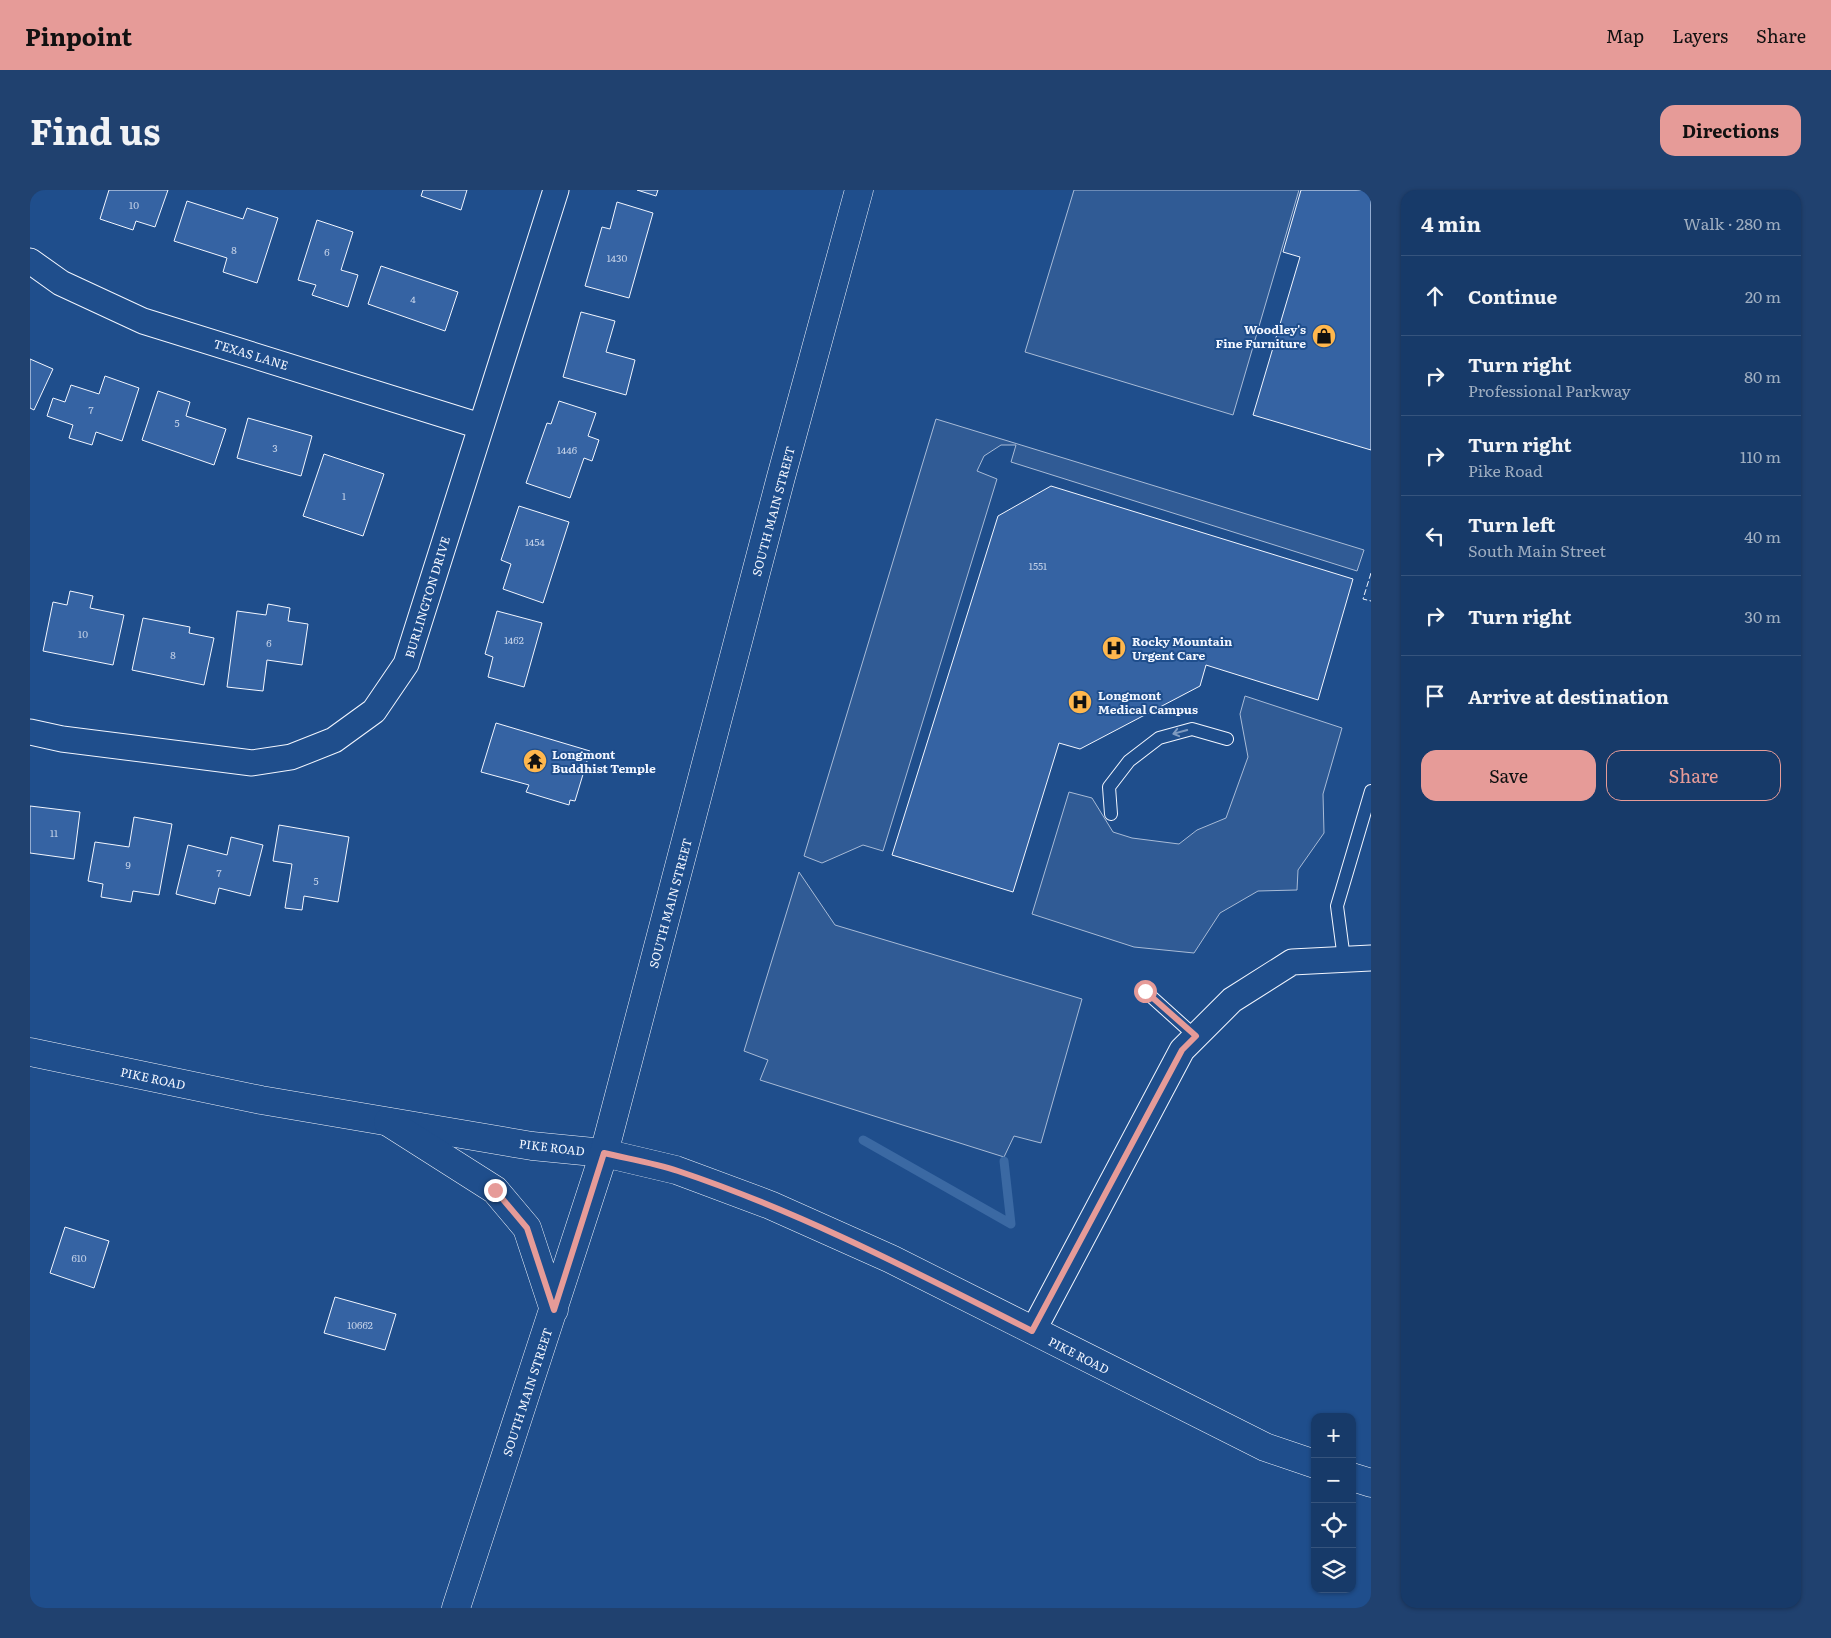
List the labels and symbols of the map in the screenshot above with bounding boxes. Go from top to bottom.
house number: 10 [129,197,139,212]
house number: 8 [231,242,237,257]
house number: 6 [324,244,330,259]
house number: 1430 [607,250,627,265]
house number: 4 [410,291,416,306]
place label: Woodley's Fine Furniture [1216,320,1306,352]
shop icon: Woodley's Fine Furniture [1311,323,1337,349]
street label: TEXAS LANE [211,334,291,374]
house number: 7 [88,402,94,417]
house number: 5 [174,415,180,430]
house number: 3 [272,440,278,455]
house number: 1446 [557,442,578,457]
street label: SOUTH MAIN STREET [747,444,799,578]
house number: 1 [342,488,346,503]
street label: BURLINGTON DRIVE [400,533,454,660]
house number: 1454 [525,534,545,549]
house number: 1551 [1029,558,1047,573]
house number: 10 [78,626,88,641]
house number: 1462 [504,632,524,647]
place label: Rocky Mountain Urgent Care [1132,632,1233,664]
house number: 6 [266,635,272,650]
hospital icon: Rocky Mountain Urgent Care [1101,635,1127,661]
house number: 8 [170,647,176,662]
place label: Longmont Medical Campus [1098,686,1198,718]
hospital icon: Longmont Medical Campus [1067,689,1093,715]
one-way arrow [1173,728,1189,738]
place label: Longmont Buddhist Temple [552,745,656,777]
temple icon: Longmont Buddhist Temple [522,748,548,774]
house number: 11 [50,825,58,840]
street label: SOUTH MAIN STREET [644,836,696,970]
house number: 9 [125,857,131,872]
house number: 7 [216,865,222,880]
house number: 5 [313,873,319,888]
route start [1134,980,1157,1003]
street label: PIKE ROAD [119,1062,187,1094]
street label: PIKE ROAD [518,1134,586,1160]
route end [484,1179,507,1202]
house number: 610 [71,1250,87,1265]
house number: 10662 [347,1317,373,1332]
street label: SOUTH MAIN STREET [498,1325,556,1458]
street label: PIKE ROAD [1045,1332,1113,1378]

